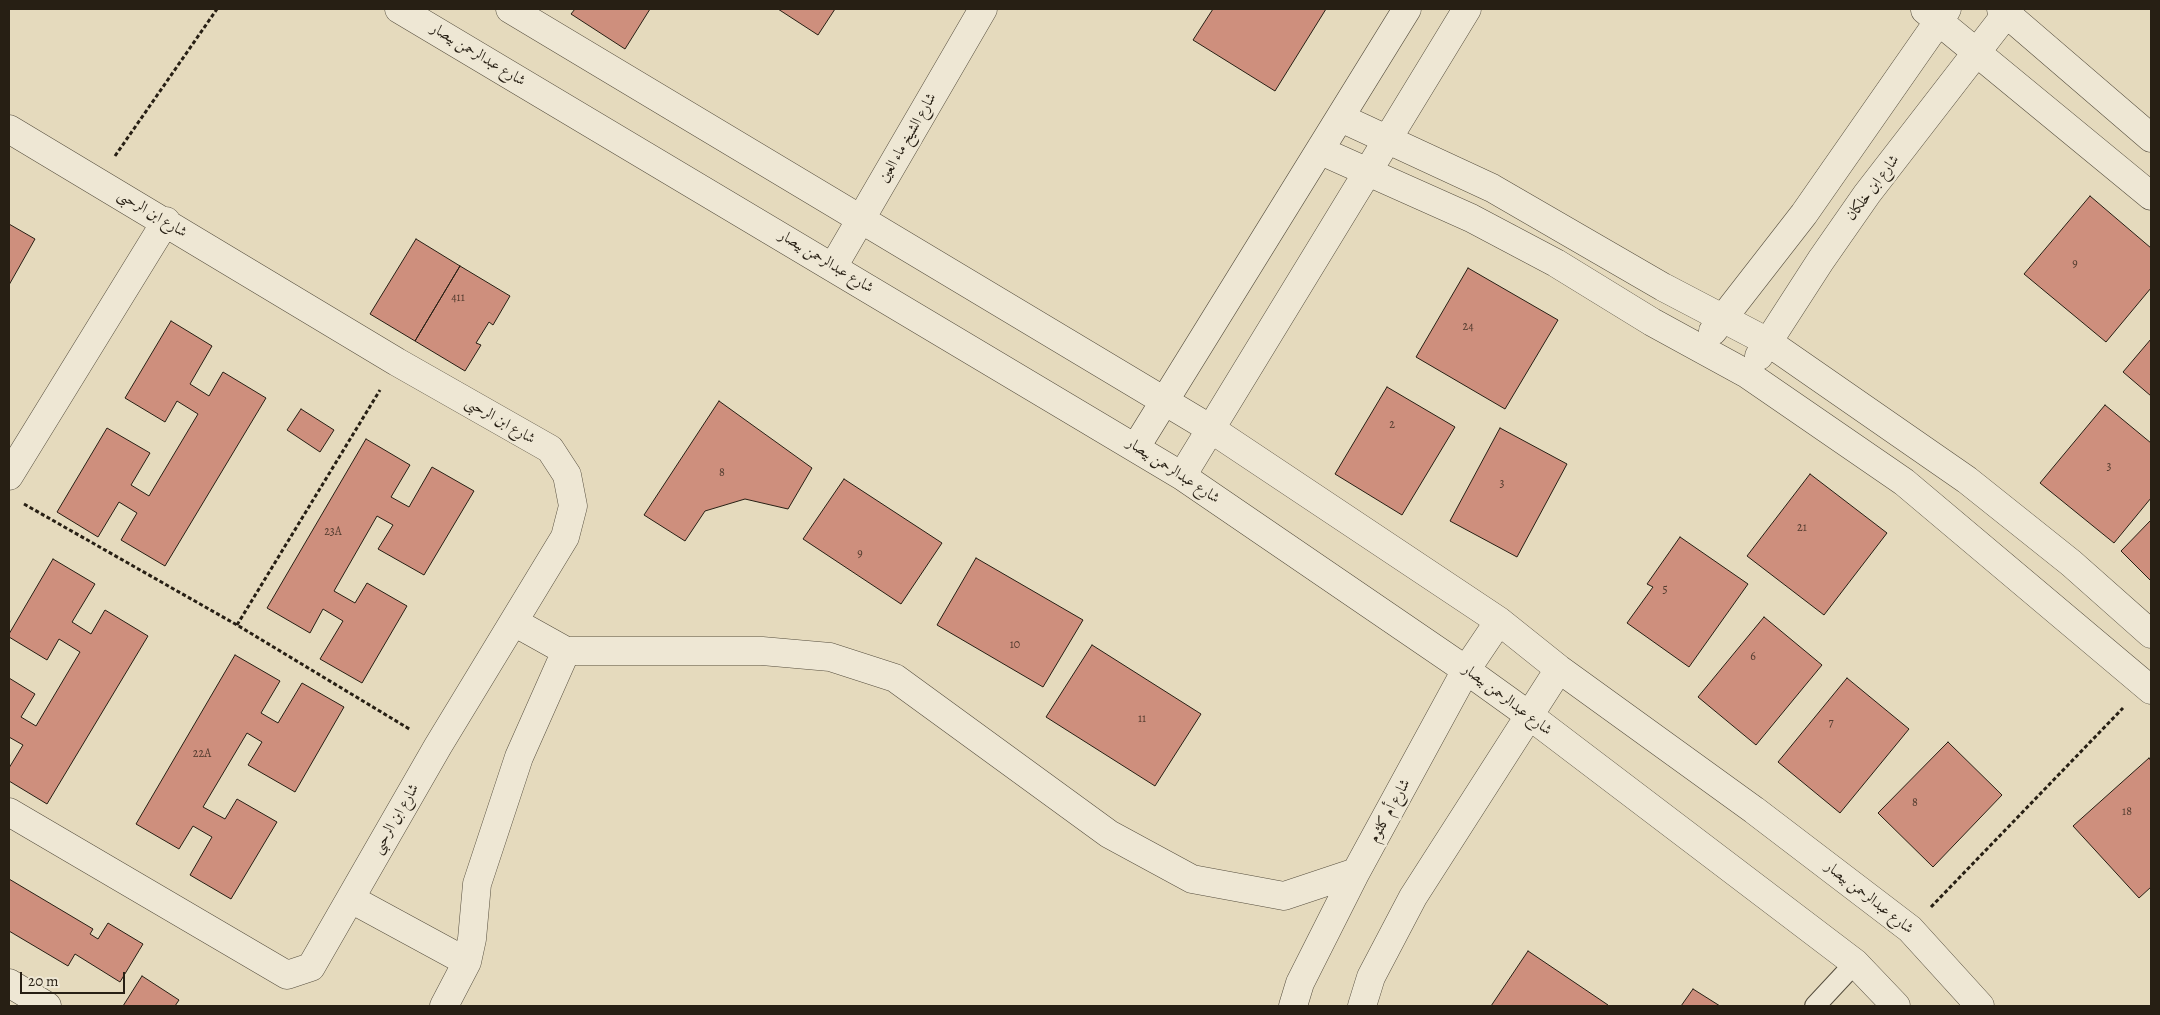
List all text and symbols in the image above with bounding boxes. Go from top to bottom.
street label: شارع عبدالرحمن بيصار [427,20,529,90]
street label: شارع الشيخ ماء العين [875,90,941,186]
street label: شارع ابن خلكان [1842,152,1904,224]
street label: شارع ابن الرحبى [114,186,190,242]
street label: شارع عبدالرحمن بيصار [775,227,877,297]
house number: 9 [2072,257,2078,271]
house number: 411 [451,291,465,305]
house number: 24 [1462,320,1474,334]
street label: شارع ابن الرحبى [462,394,538,448]
house number: 2 [1389,418,1395,432]
street label: شارع عبدالرحمن بيصار [1123,434,1223,508]
house number: 3 [2107,460,2111,474]
house number: 8 [719,466,725,480]
house number: 3 [1500,477,1504,491]
house number: 21 [1797,521,1807,535]
house number: 23A [324,525,342,539]
house number: 9 [857,547,863,561]
house number: 5 [1662,583,1668,597]
house number: 10 [1010,638,1020,652]
house number: 6 [1750,650,1756,664]
street label: شارع عبدالرحمن بيصار [1459,660,1555,740]
house number: 11 [1138,712,1146,726]
house number: 7 [1828,716,1834,730]
house number: 22A [193,747,211,761]
street label: شارع أم كلثوم [1365,776,1415,846]
street label: شارع ابن الرحبى [369,781,423,857]
house number: 8 [1912,796,1918,810]
house number: 18 [2122,805,2132,819]
street label: شارع عبدالرحمن بيصار [1821,858,1917,938]
scale bar [22,962,128,994]
text: 20 m [28,971,59,991]

